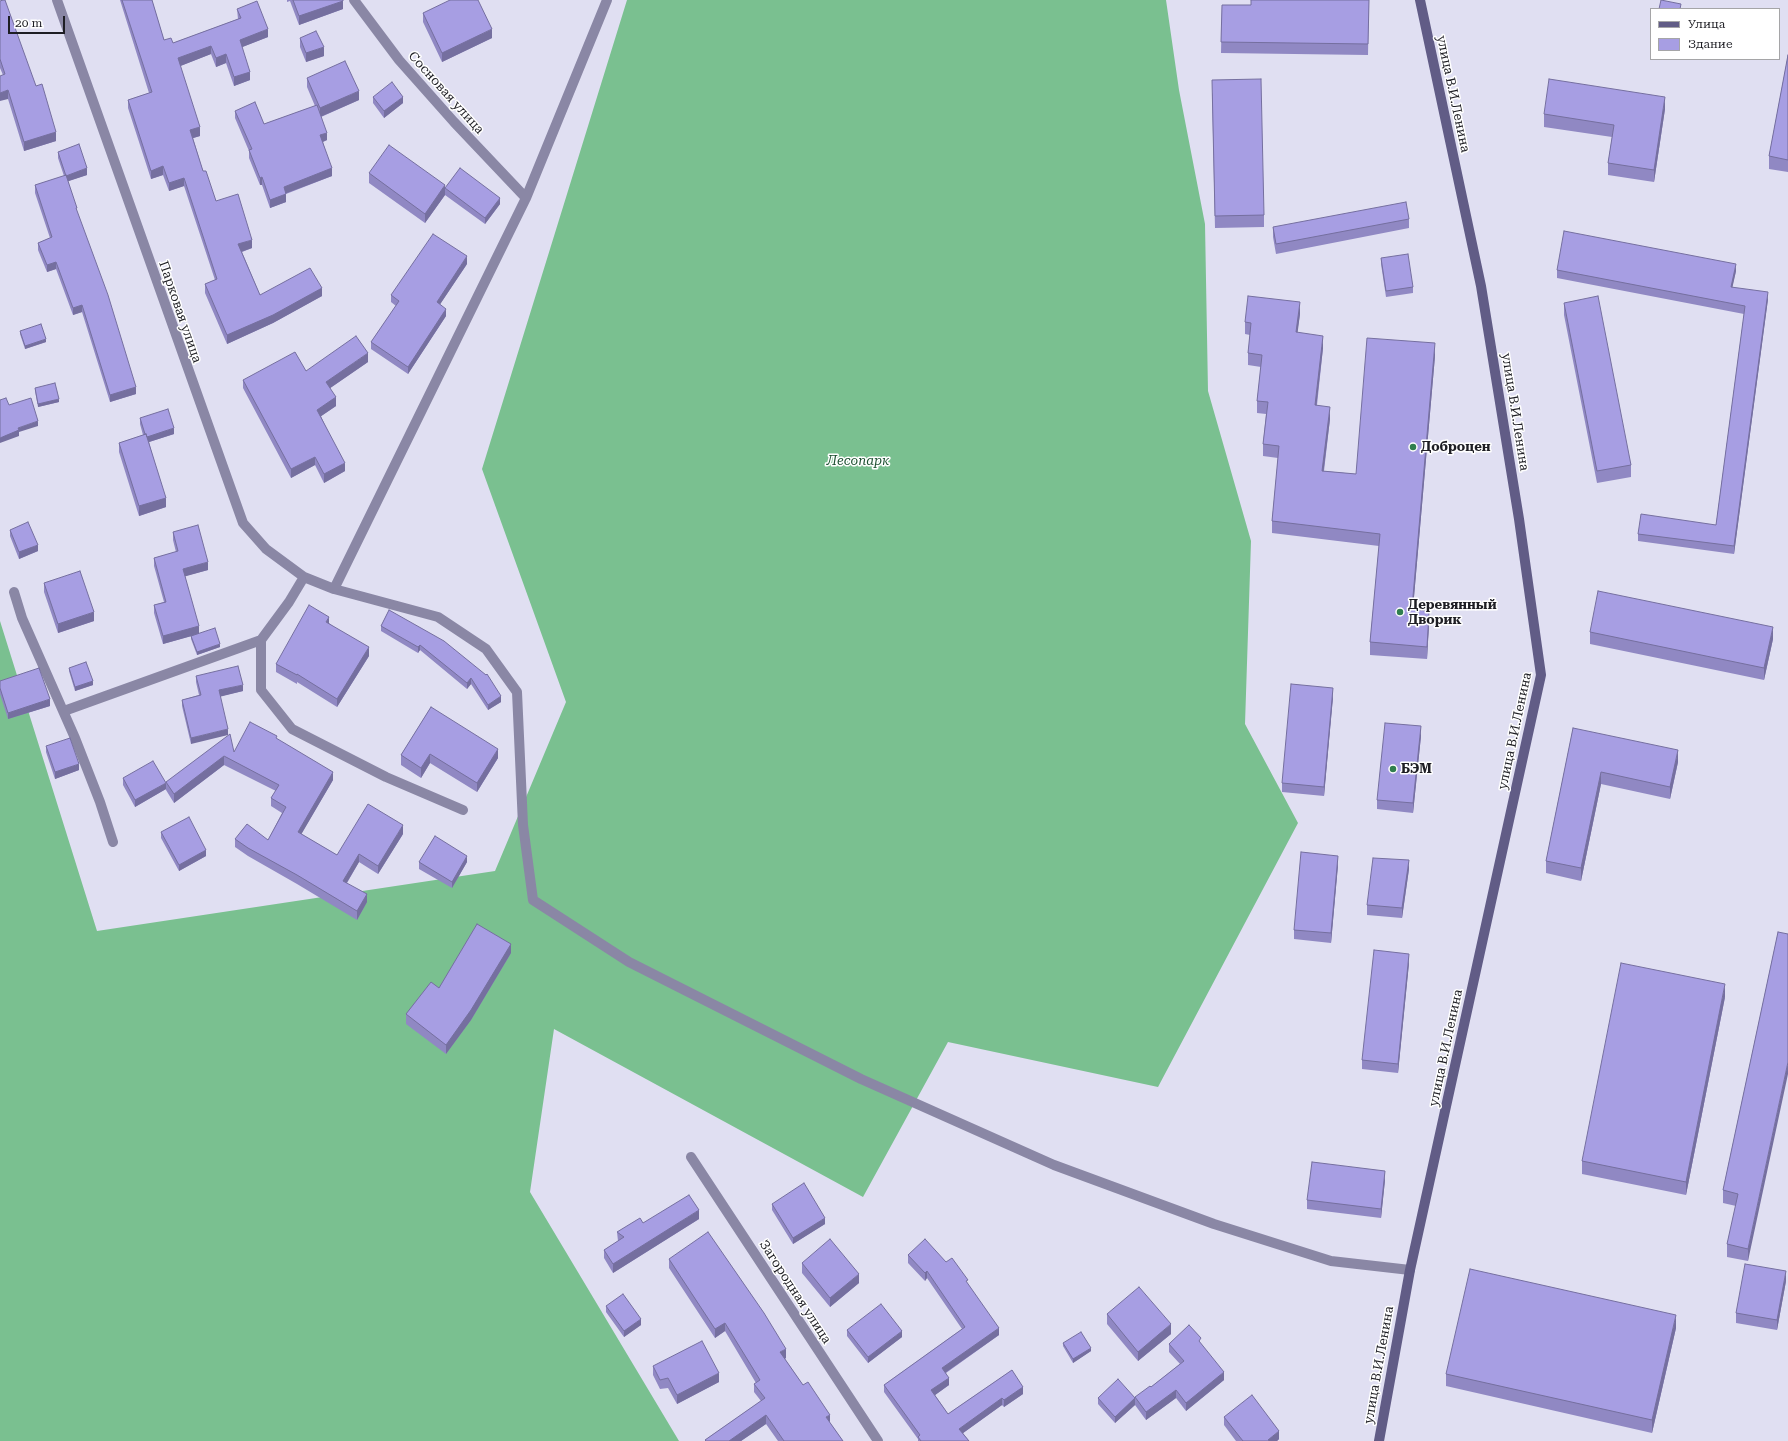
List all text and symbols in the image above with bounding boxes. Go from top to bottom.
scale bar [10,8,67,34]
legend [1650,8,1780,60]
text: 20 m [15,16,42,30]
text: Улица [1688,17,1725,31]
street label: улица В.И.Ленина [1433,34,1473,154]
text: Здание [1688,37,1732,51]
street label: Сосновая улица [405,48,487,138]
street label: Парковая улица [155,259,205,365]
street label: улица В.И.Ленина [1498,352,1532,472]
place label: Доброцен [1421,439,1491,455]
marker: Доброцен [1408,442,1418,452]
park label: Лесопарк [827,453,889,469]
place label: Деревянный Дворик [1408,597,1497,628]
marker: Деревянный Дворик [1395,607,1405,617]
street label: улица В.И.Ленина [1495,671,1535,791]
place label: БЭМ [1401,761,1432,777]
marker: БЭМ [1388,764,1398,774]
street label: улица В.И.Ленина [1426,988,1466,1108]
street label: Загородная улица [756,1237,834,1347]
street label: улица В.И.Ленина [1361,1305,1397,1425]

